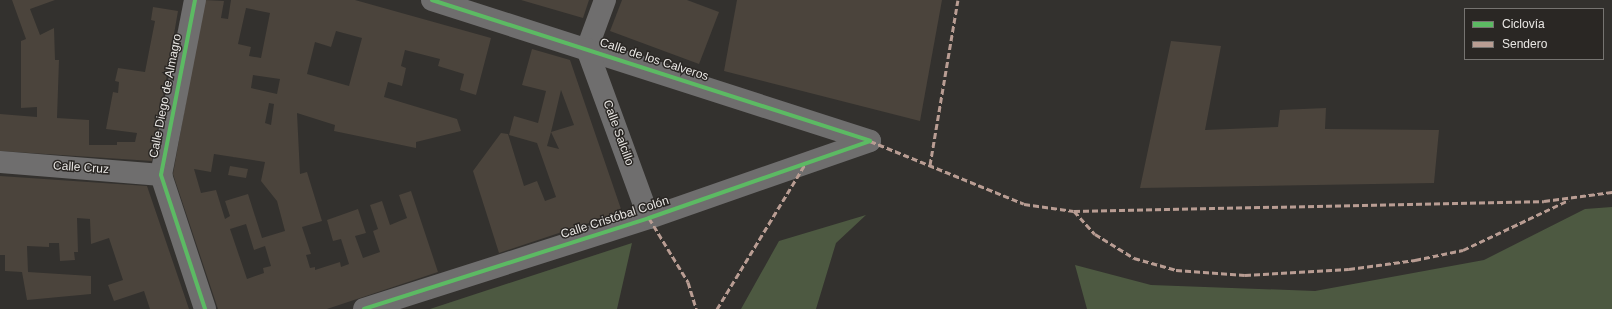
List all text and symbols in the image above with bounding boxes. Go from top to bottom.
legend [1464,8,1604,60]
text: Ciclovía [1502,17,1545,31]
street label: Calle Diego de Almagro [147,32,185,160]
street label: Calle de los Calveros [598,36,710,84]
text: Sendero [1502,37,1547,51]
street label: Calle Salcillo [599,98,637,168]
street label: Calle Cruz [53,159,109,177]
street label: Calle Cristóbal Colón [559,194,671,242]

